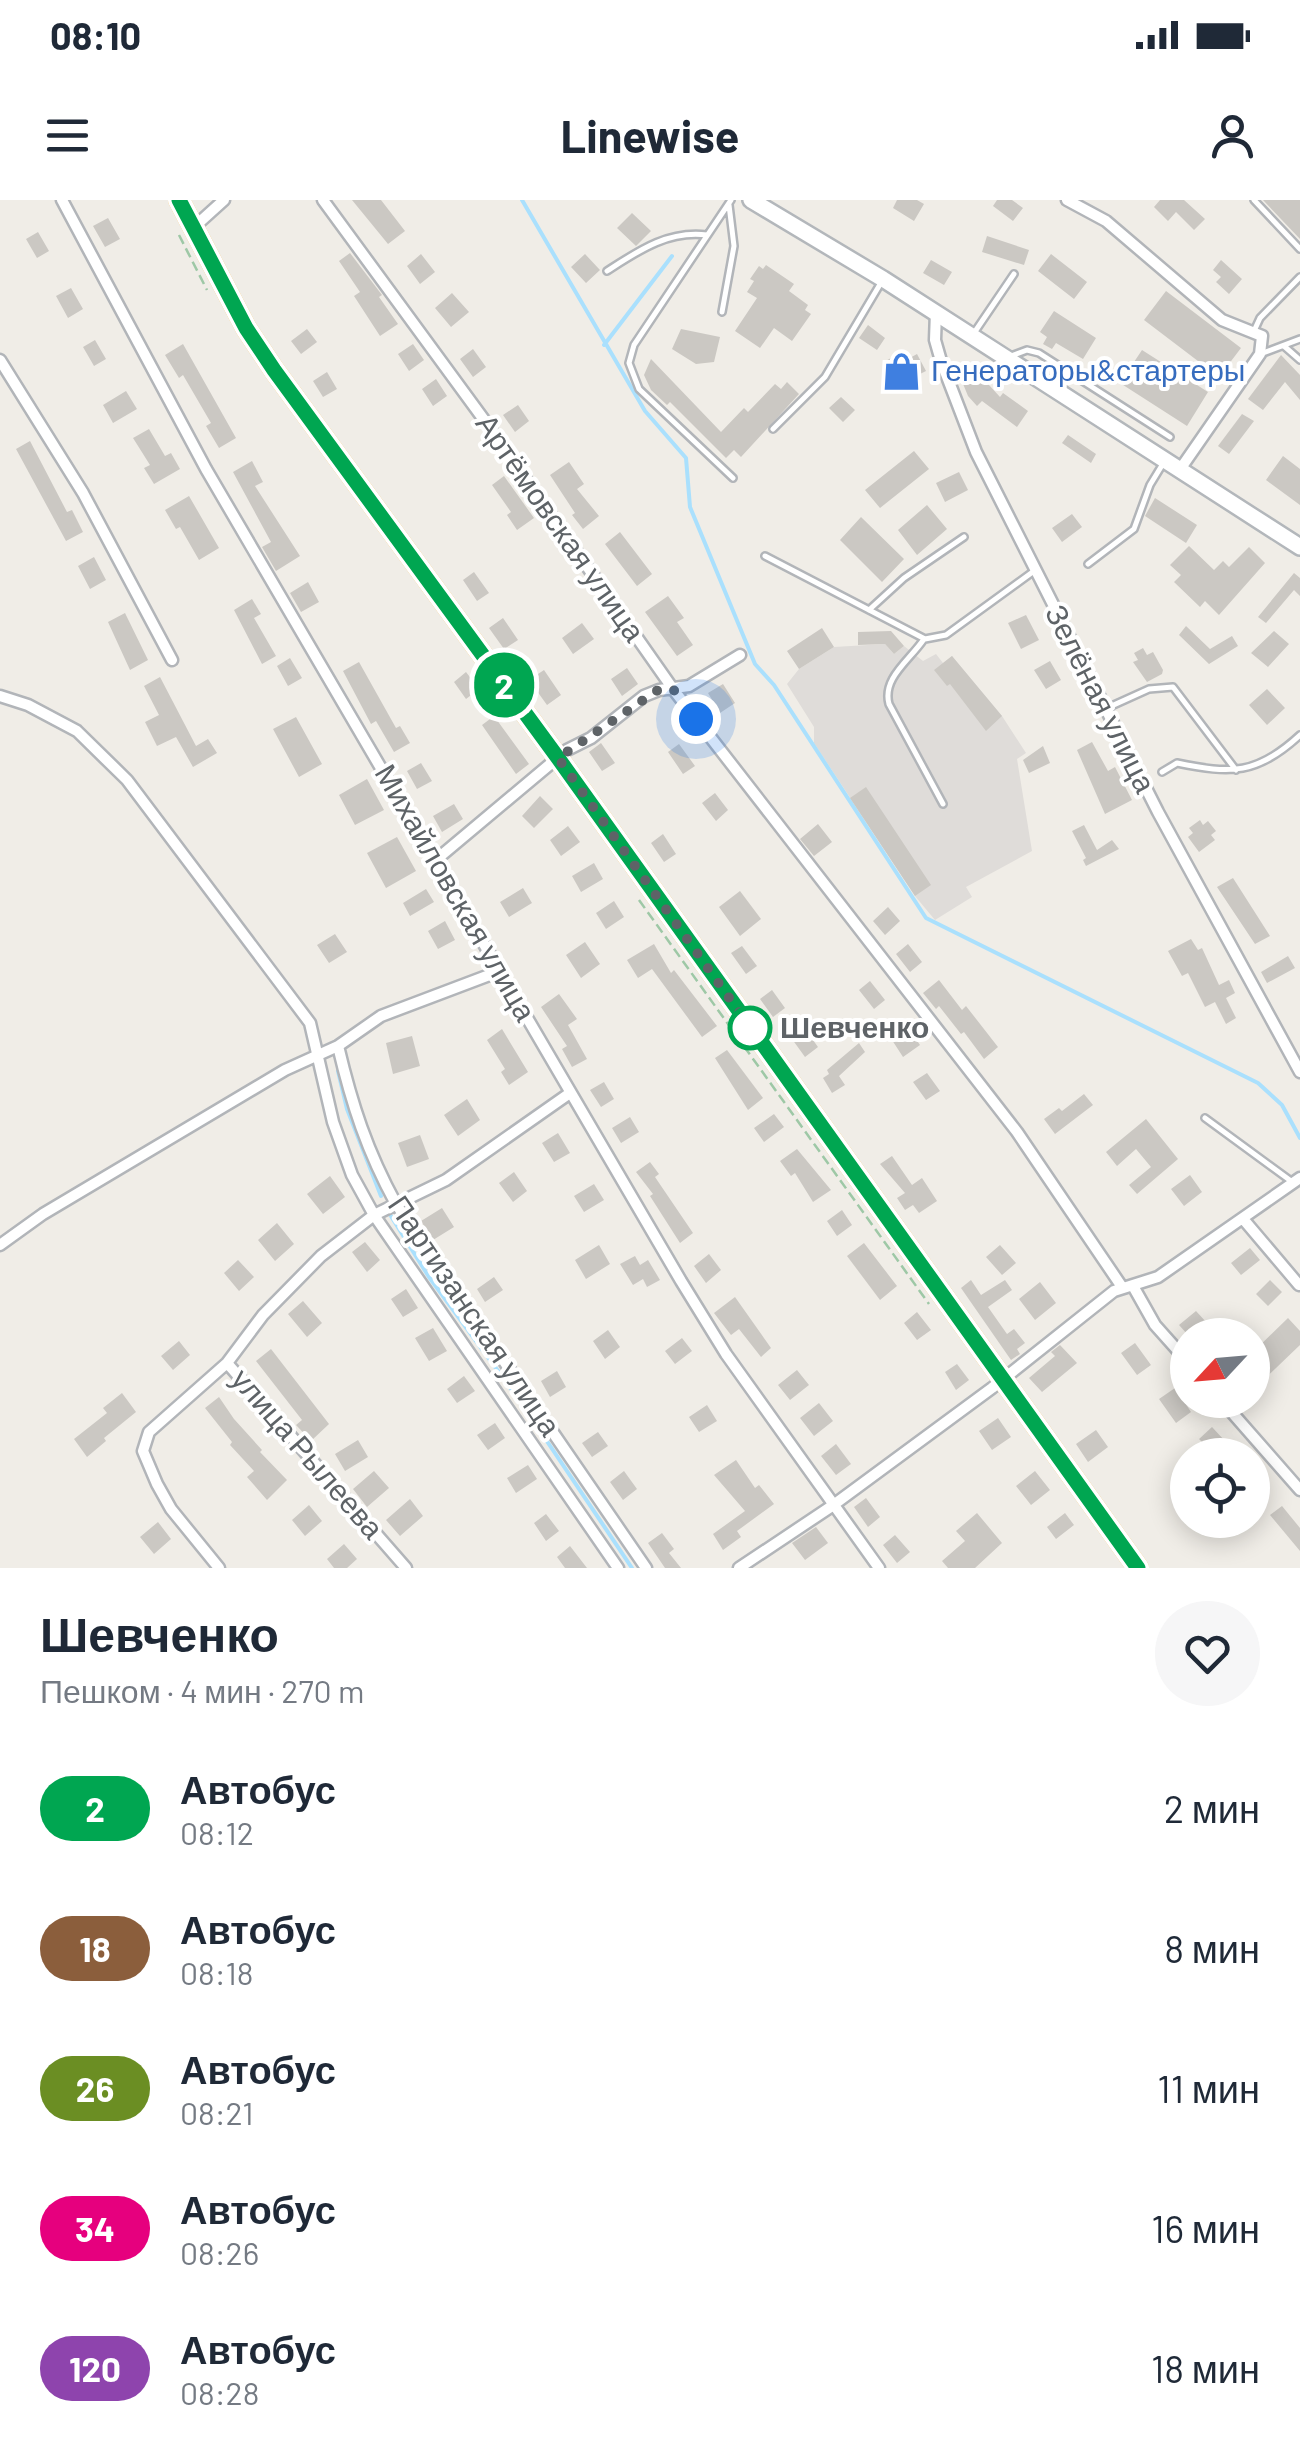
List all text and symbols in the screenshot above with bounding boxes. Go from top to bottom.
text: 08:10 [50,12,141,58]
icon: menu [40,108,95,163]
text: Linewise [561,108,739,162]
icon: person [1205,108,1260,163]
shop icon: Генераторы&стартеры [880,350,922,392]
place label: Генераторы&стартеры [931,351,1245,387]
street label: Артёмовская улица [470,406,654,648]
street label: Зелёная улица [1039,598,1165,798]
line badge: 2 [472,652,536,718]
text: 2 [494,664,514,706]
your location [671,694,721,744]
street label: Михайловская улица [369,757,545,1027]
marker: Шевченко [729,1007,771,1049]
place label: Шевченко [780,1008,929,1044]
street label: Партизанская улица [382,1188,570,1442]
north arrow [1170,1318,1270,1418]
map controls [1170,1318,1270,1538]
street label: улица Рылеева [225,1360,392,1545]
button: locate [1170,1438,1270,1538]
button: heart [1155,1601,1260,1706]
text: Шевченко [40,1604,279,1662]
text: Пешком · 4 мин · 270 m [40,1671,364,1709]
text: Автобус [180,1766,336,1812]
text: 2 мин [1164,1785,1260,1831]
text: 2 [85,1787,105,1829]
text: 08:12 [180,1813,254,1851]
text: Автобус [180,1906,336,1952]
text: 8 мин [1164,1925,1260,1971]
text: 18 [79,1927,111,1969]
text: 08:18 [180,1953,253,1991]
text: Автобус [180,2046,336,2092]
text: 11 мин [1157,2065,1260,2111]
text: 26 [76,2067,114,2109]
text: 08:21 [180,2093,254,2131]
text: Автобус [180,2186,336,2232]
text: 16 мин [1151,2205,1260,2251]
text: 34 [75,2207,115,2249]
text: 08:26 [180,2233,259,2271]
text: Автобус [180,2326,336,2372]
text: 18 мин [1151,2345,1260,2391]
text: 120 [69,2347,121,2389]
text: 08:28 [180,2373,259,2411]

